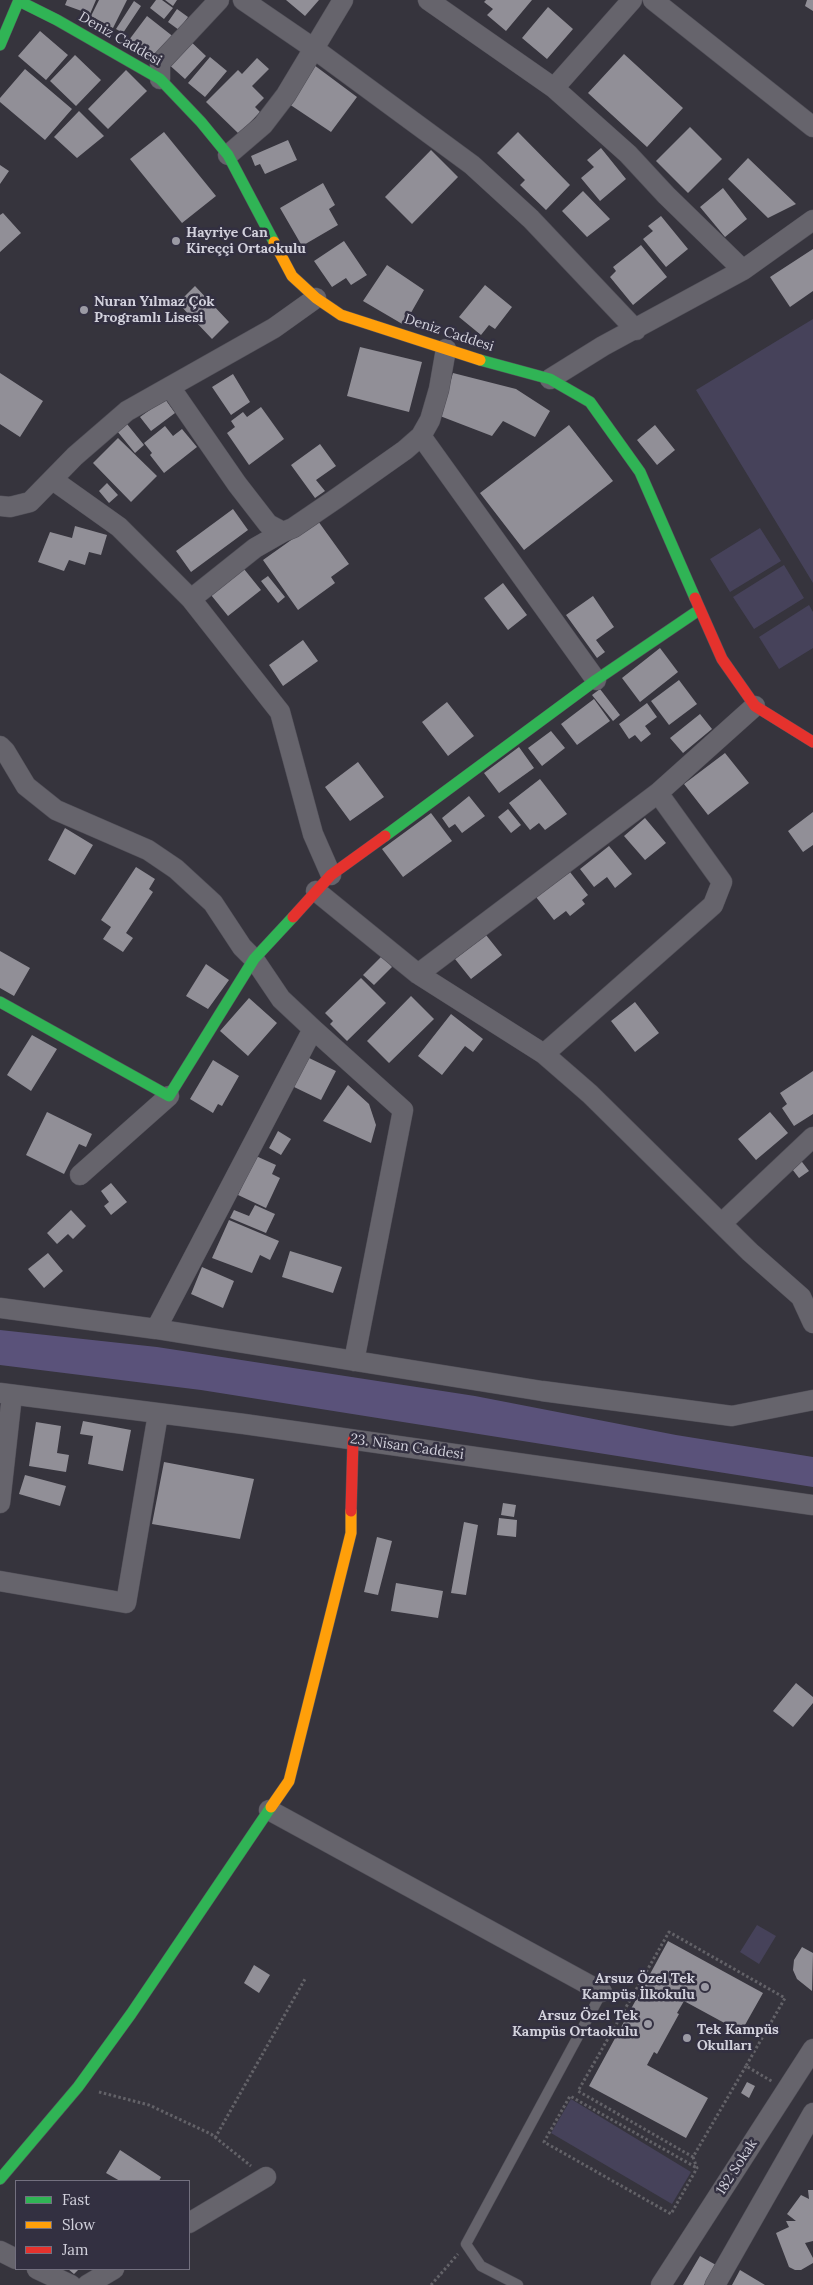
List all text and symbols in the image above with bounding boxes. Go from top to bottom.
street label: Deniz Caddesi [76,8,164,70]
place label: Hayriye Can Kireççi Ortaokulu [186,225,306,258]
marker: Hayriye Can Kireççi Ortaokulu [170,235,182,247]
place label: Nuran Yılmaz Çok Programlı Lisesi [94,294,215,326]
marker: Nuran Yılmaz Çok Programlı Lisesi [78,304,90,316]
street label: Deniz Caddesi [402,311,496,355]
street label: 23. Nisan Caddesi [349,1431,465,1463]
place label: Arsuz Özel Tek Kampüs İlkokulu [582,1971,695,2004]
marker: Arsuz Özel Tek Kampüs İlkokulu [699,1981,711,1993]
place label: Arsuz Özel Tek Kampüs Ortaokulu [512,2008,638,2040]
marker: Arsuz Özel Tek Kampüs Ortaokulu [642,2018,654,2030]
place label: Tek Kampüs Okulları [697,2022,779,2054]
marker: Tek Kampüs Okulları [681,2032,693,2044]
street label: 182 Sokak [713,2136,761,2198]
legend [15,2180,190,2270]
text: Fast [62,2190,90,2209]
text: Slow [62,2215,95,2234]
text: Jam [62,2240,89,2259]

